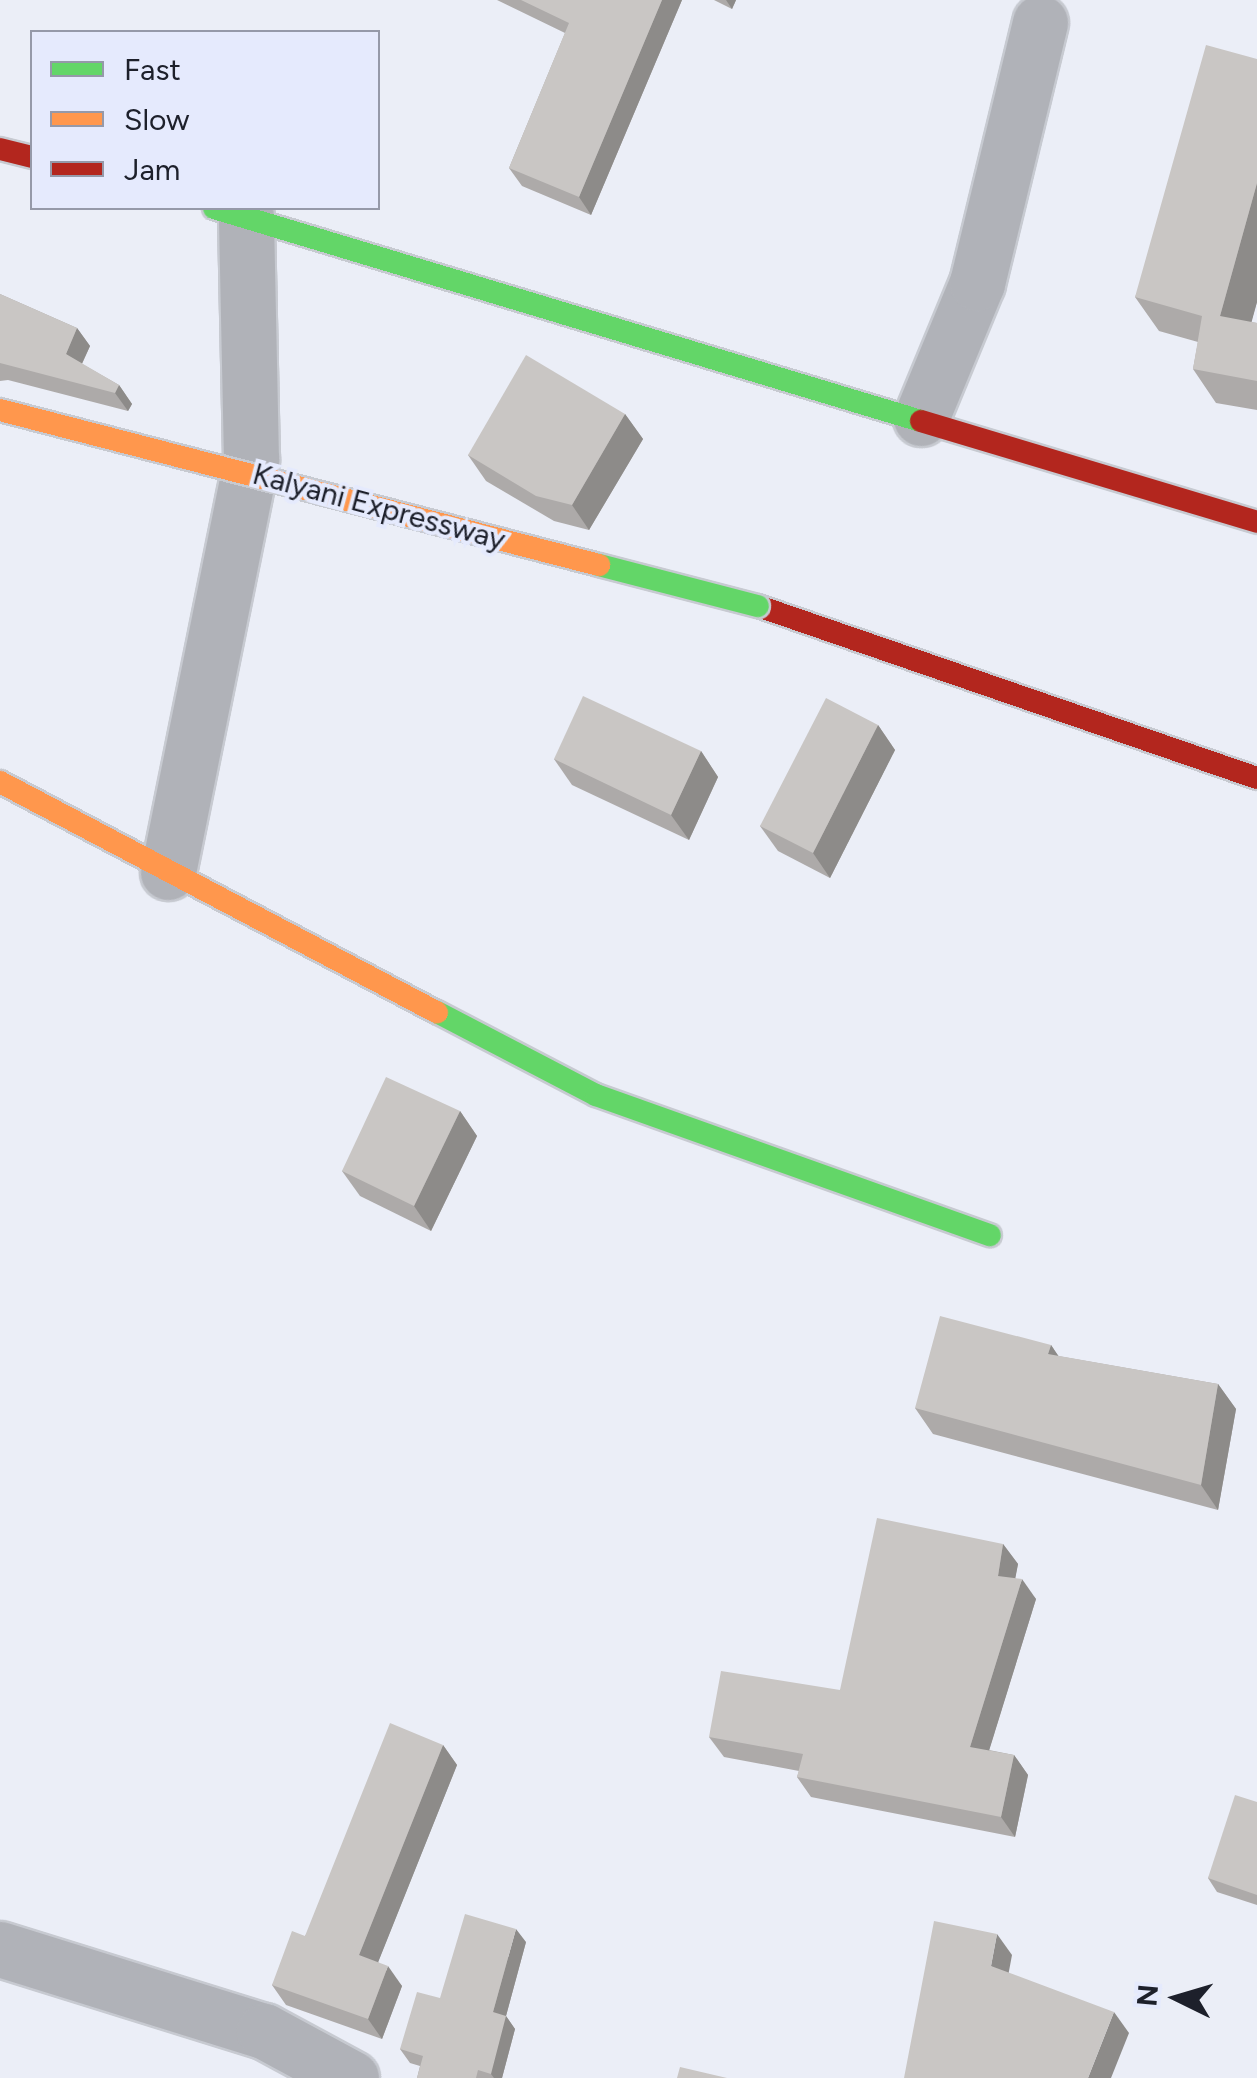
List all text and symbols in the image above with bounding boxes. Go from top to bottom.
legend [30,30,380,210]
text: Fast [124,51,181,88]
text: Slow [124,101,190,138]
text: Jam [124,151,180,188]
street label: Kalyani Expressway [249,456,509,558]
north arrow [1127,1948,1227,2048]
text: N [1129,1983,1165,2008]

